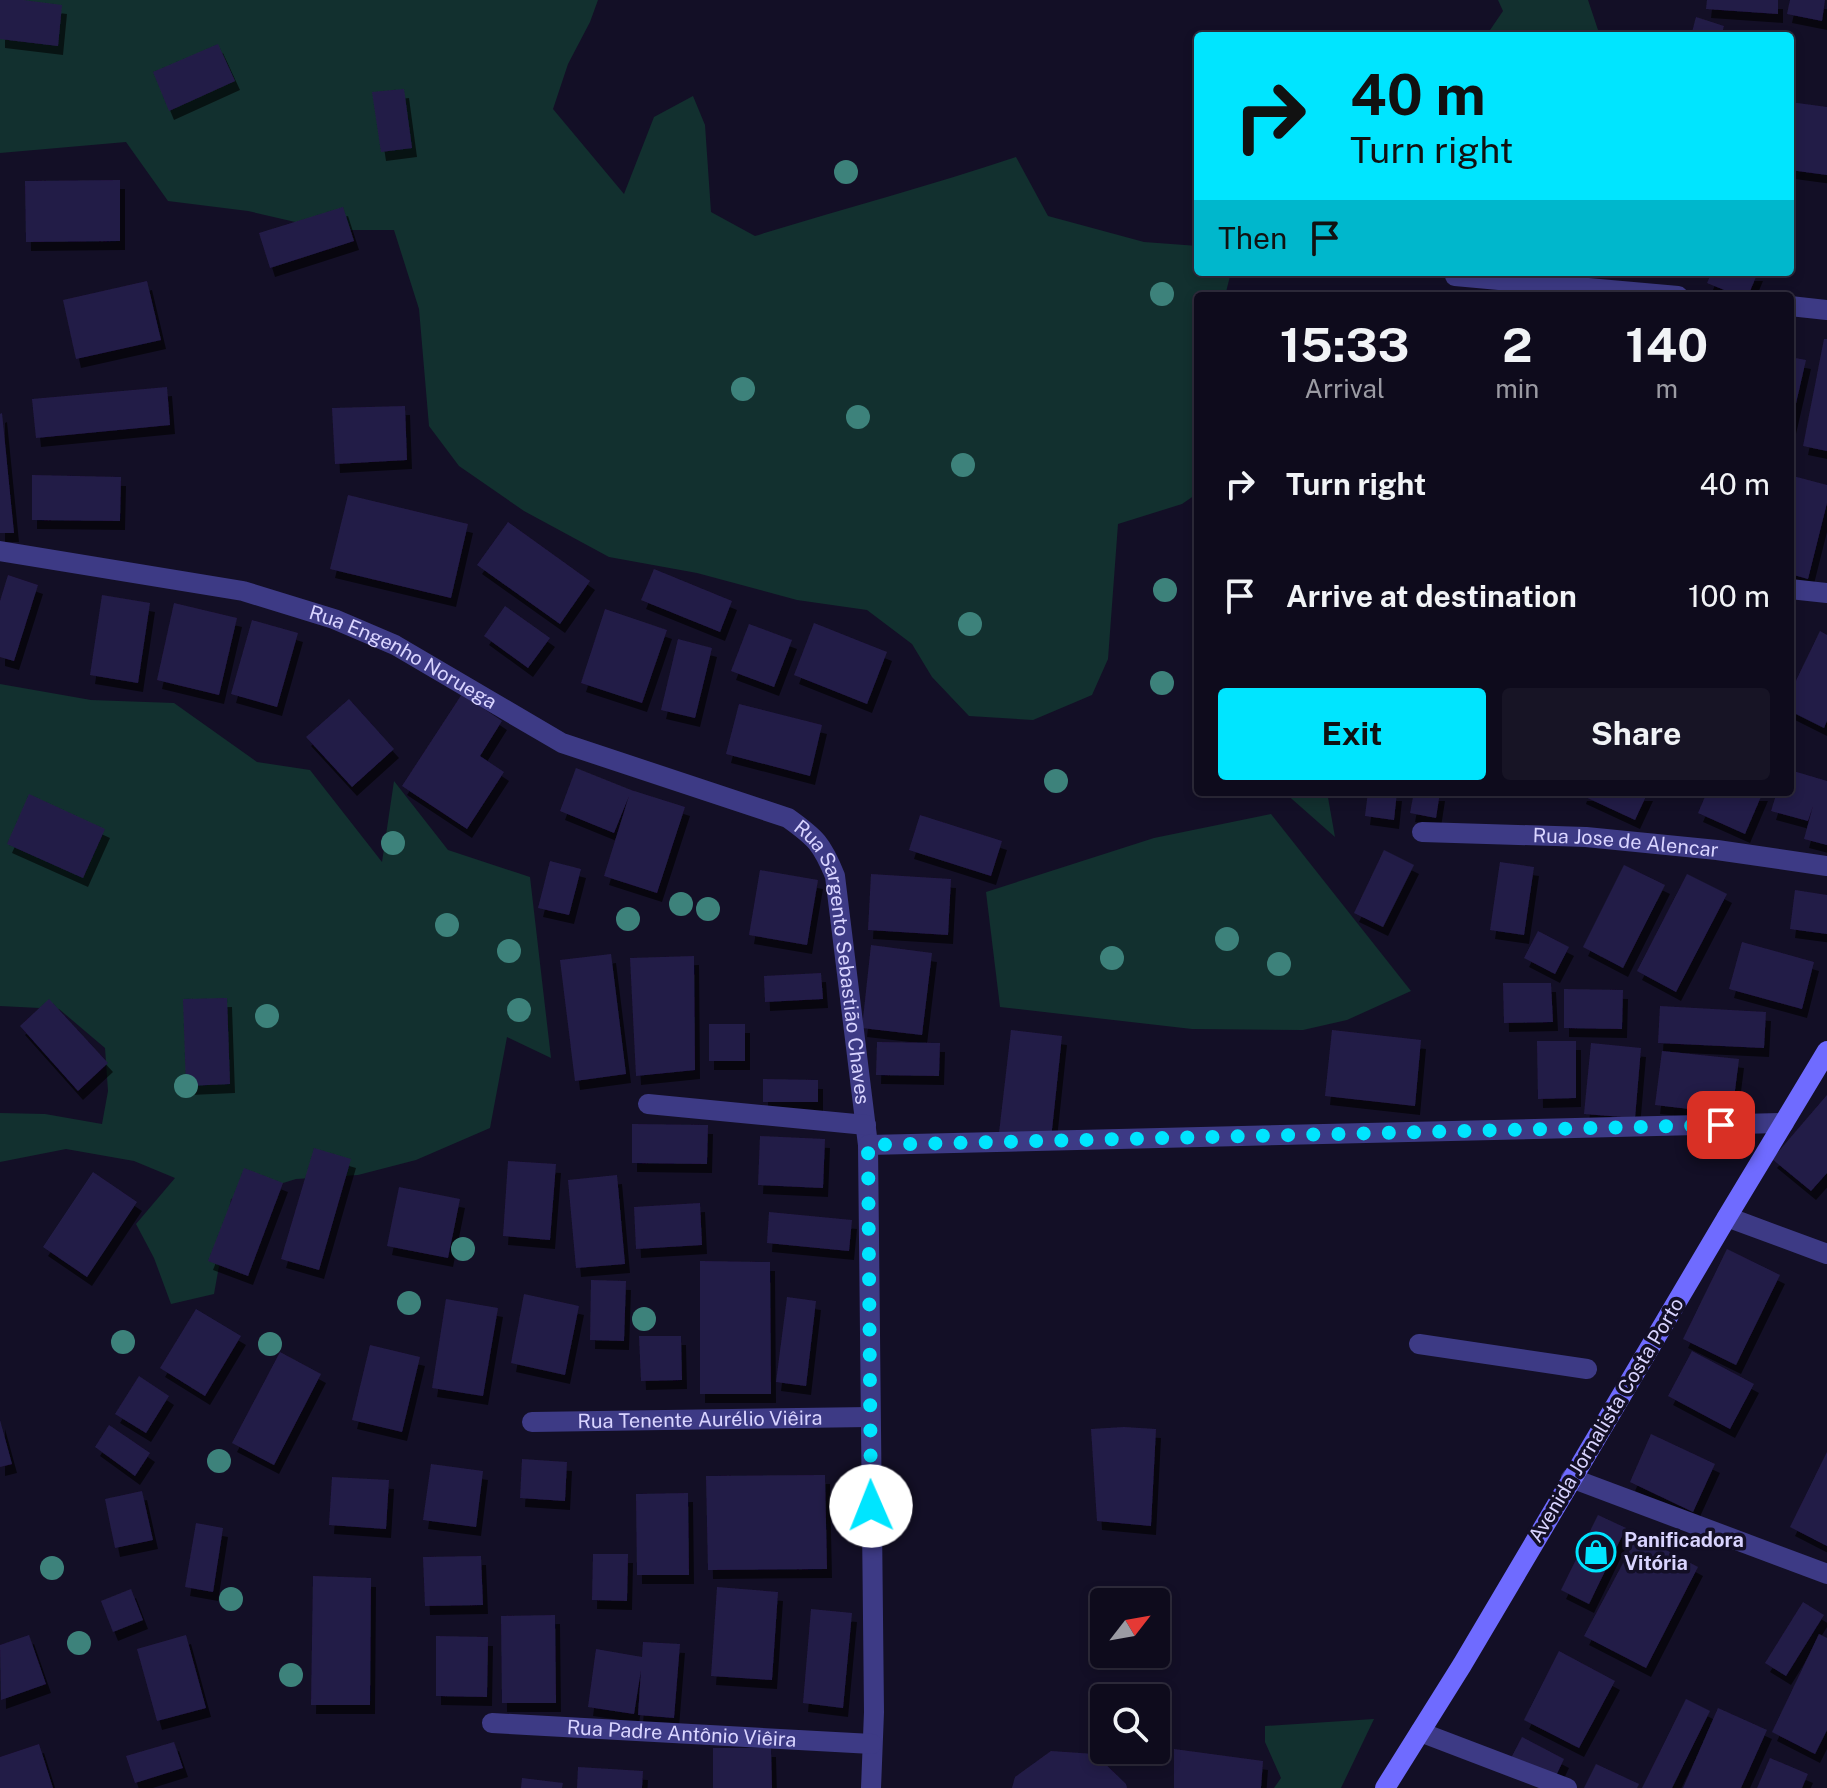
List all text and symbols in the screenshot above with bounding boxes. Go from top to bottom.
text: 40 m [1350,62,1486,128]
icon: right [1218,64,1322,168]
text: Turn right [1350,129,1513,171]
icon: arrive [1303,216,1347,260]
text: Then [1218,220,1287,256]
text: 15:33 [1280,316,1409,373]
text: 2 [1502,316,1533,373]
text: 140 [1625,316,1708,373]
text: Arrival [1304,373,1385,404]
text: min [1495,373,1539,404]
text: m [1655,373,1678,404]
icon: right [1218,462,1262,506]
text: Turn right [1286,466,1426,502]
text: 40 m [1700,466,1770,502]
icon: arrive [1218,574,1262,618]
text: Arrive at destination [1286,578,1577,614]
text: 100 m [1688,578,1770,614]
street label: Rua Engenho Noruega [306,600,501,714]
button: Exit [1218,688,1486,780]
button: Share [1502,688,1770,780]
street label: Rua Sargento Sebastião Chaves [789,815,875,1106]
street label: Rua Jose de Alencar [1532,823,1720,862]
pin [1687,1091,1755,1159]
icon: arrive [1699,1103,1743,1147]
street label: Avenida Jornalista Costa Porto [1523,1293,1689,1547]
street label: Rua Tenente Aurélio Viêira [577,1406,823,1433]
position arrow [829,1464,913,1548]
place label: Panificadora Vitória [1624,1528,1744,1575]
shop icon: Panificadora Vitória [1575,1531,1617,1573]
north arrow [1090,1588,1170,1668]
map controls [1090,1588,1170,1764]
button: search [1090,1684,1170,1764]
street label: Rua Padre Antônio Viêira [566,1715,797,1752]

